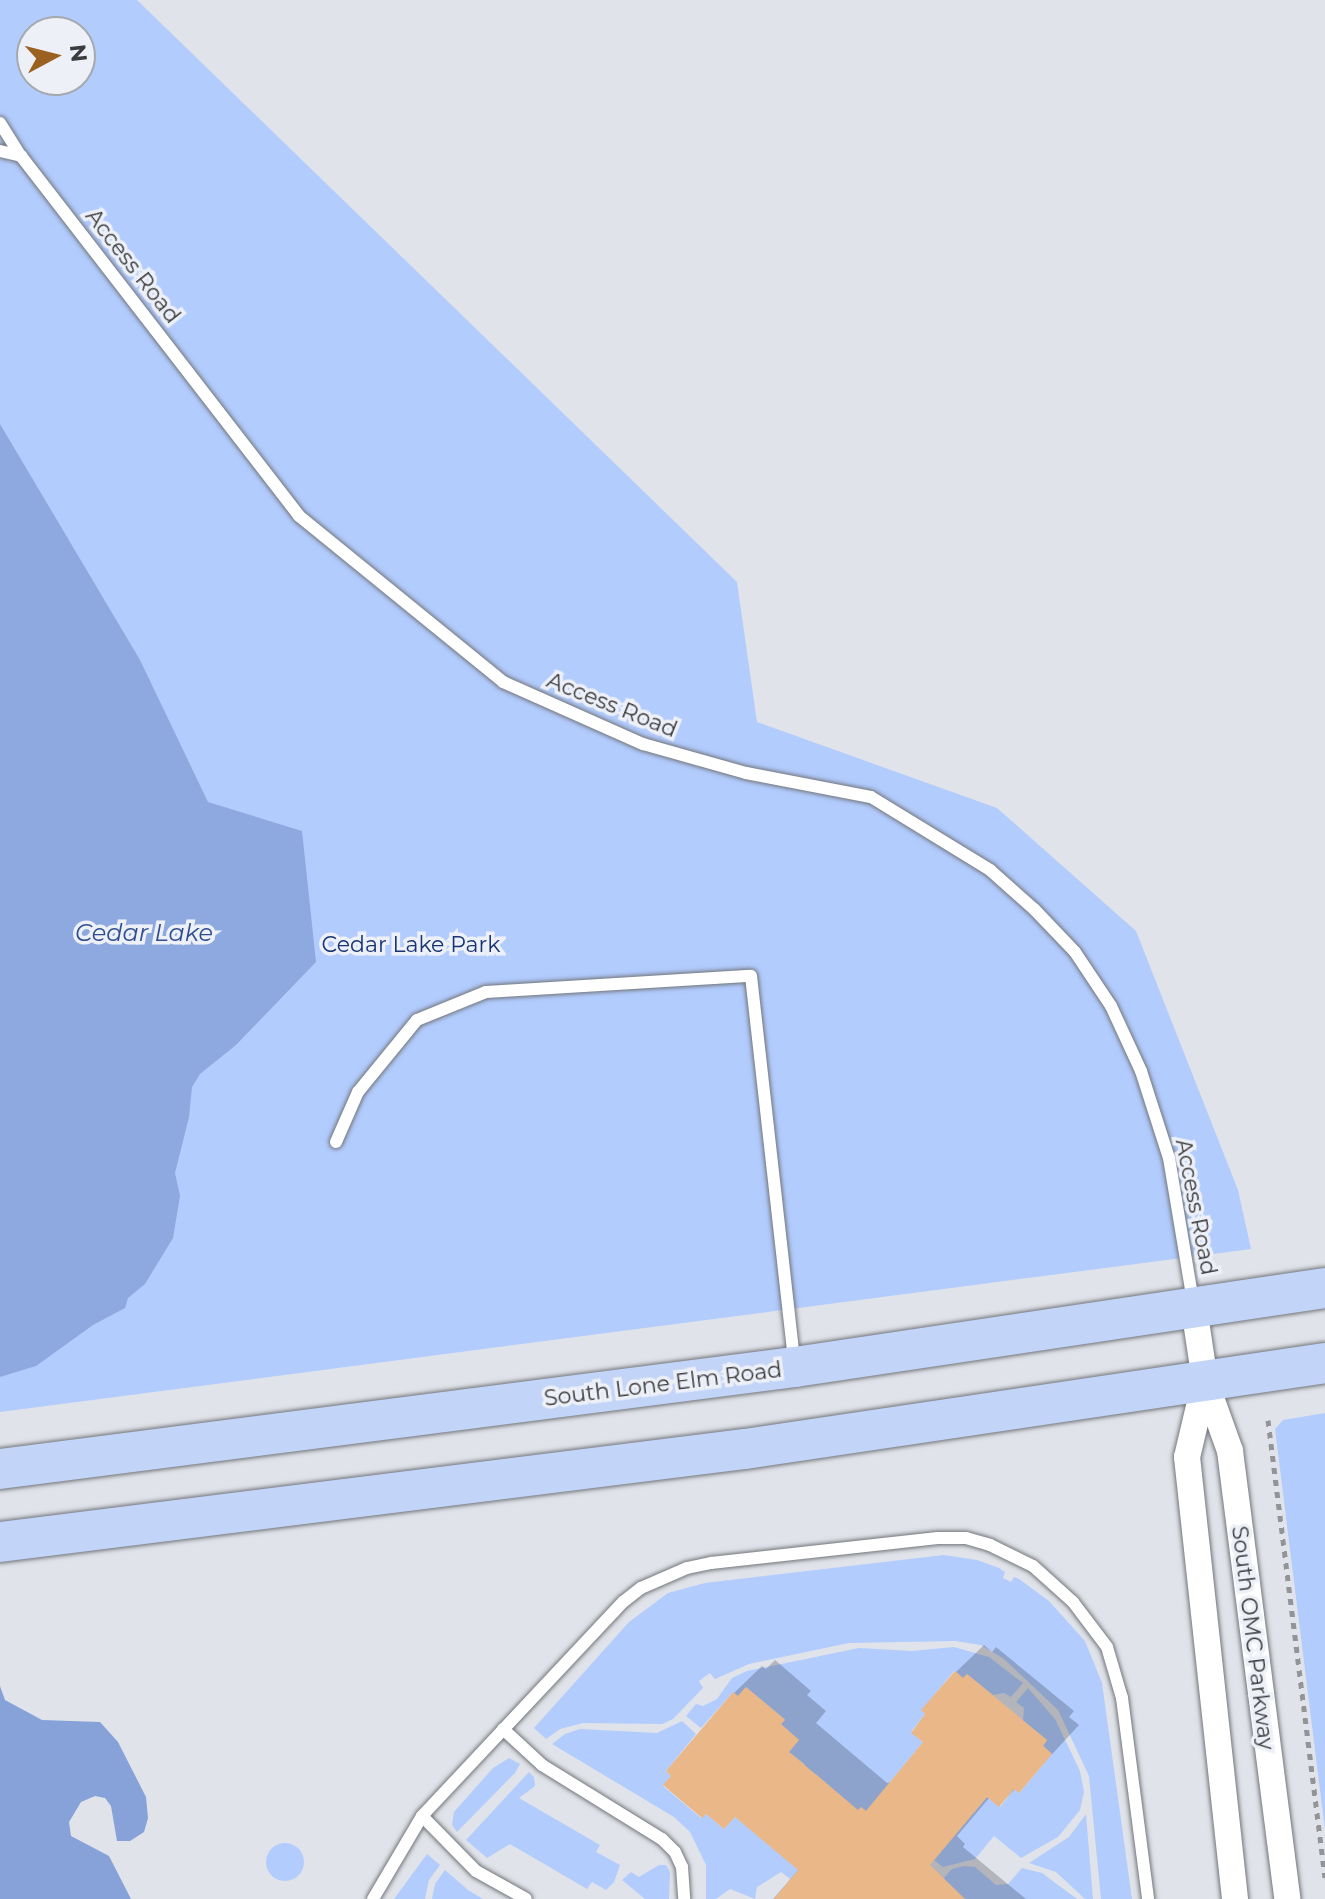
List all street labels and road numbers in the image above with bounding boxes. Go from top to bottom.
street label: Access Road [80,203,186,329]
street label: Access Road [543,667,681,743]
street label: Access Road [1170,1137,1222,1277]
street label: South Lone Elm Road [543,1356,783,1412]
street label: South OMC Parkway [1226,1524,1280,1752]

